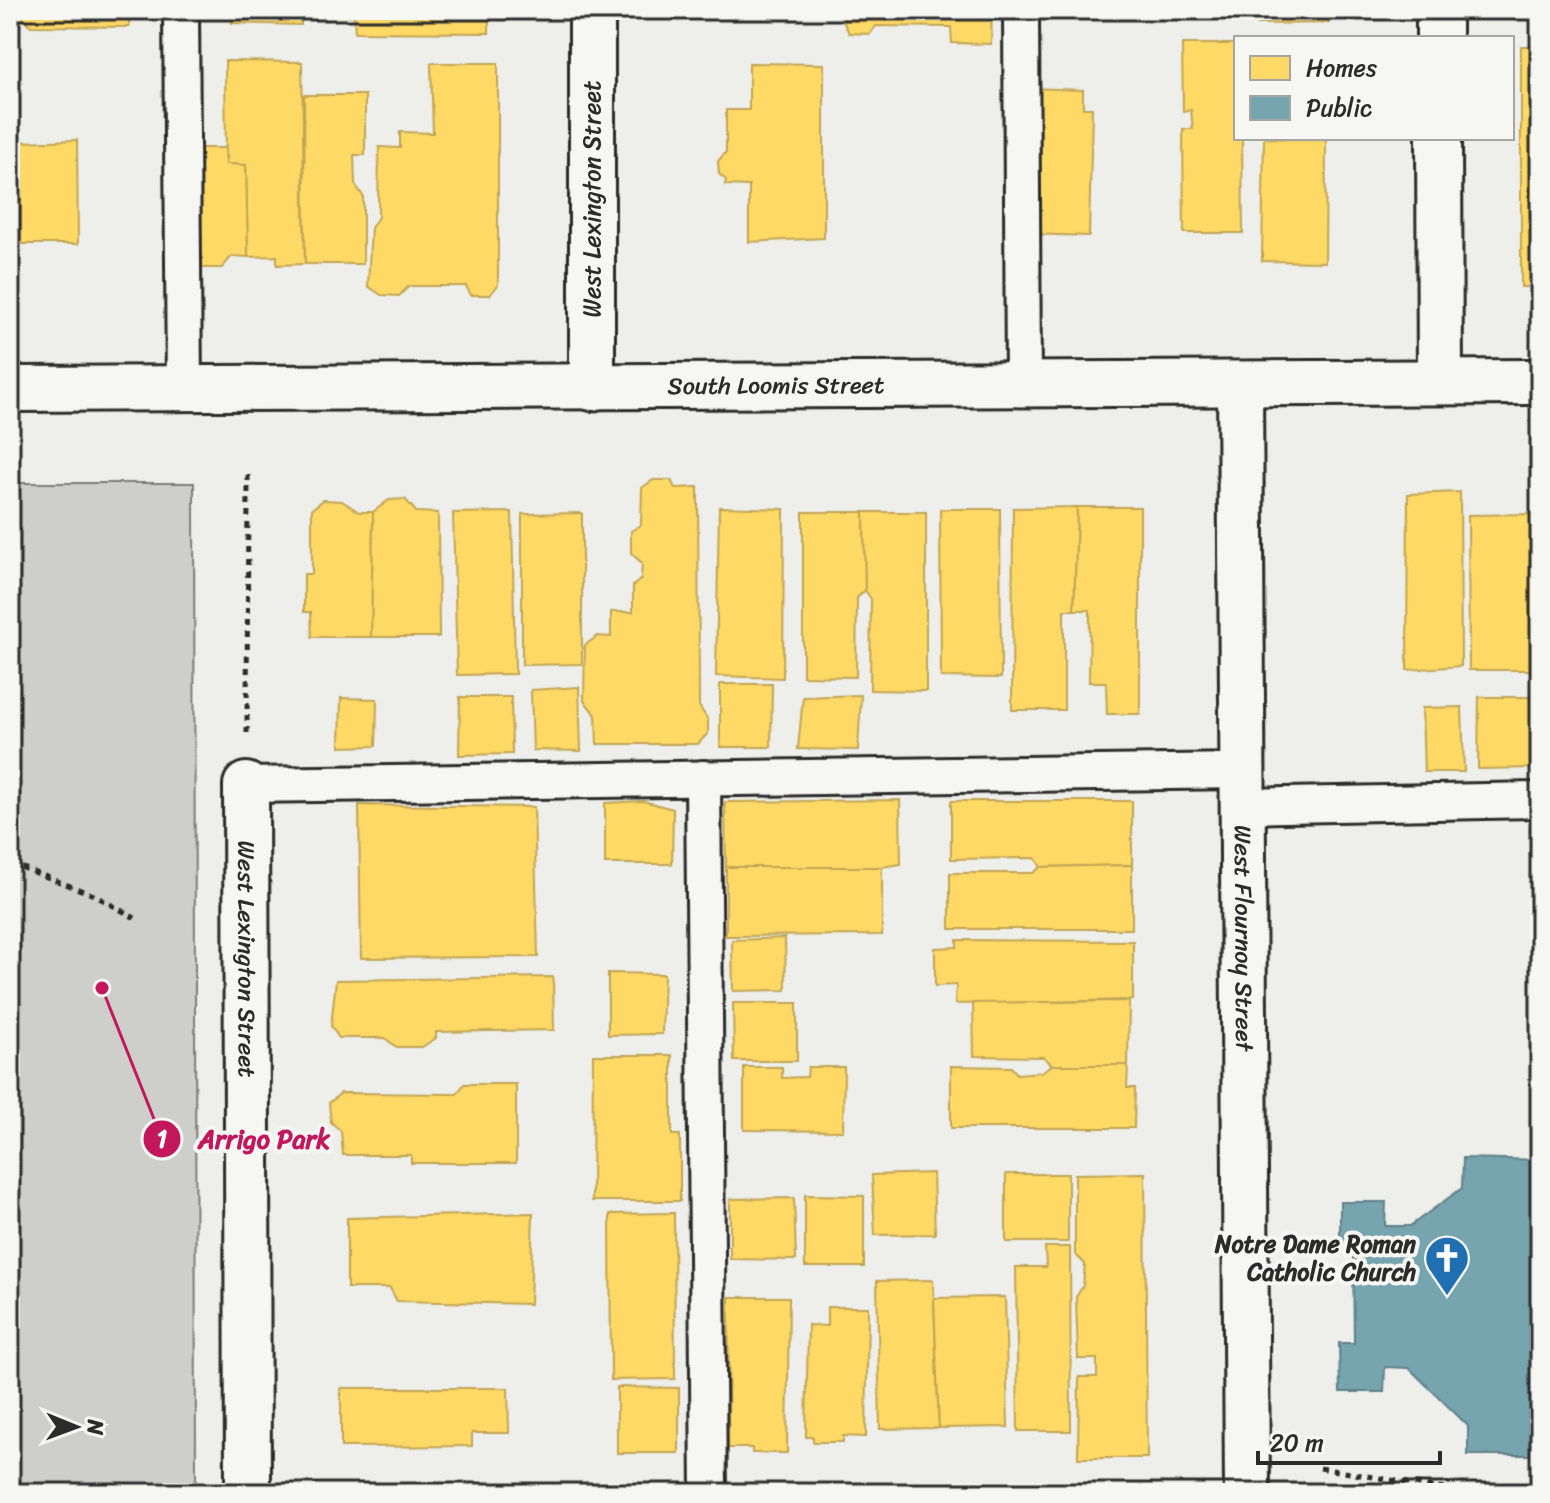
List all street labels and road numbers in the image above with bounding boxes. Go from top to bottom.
street label: West Lexington Street [571,81,613,317]
street label: South Loomis Street [667,364,885,407]
street label: West Flournoy Street [1222,825,1265,1053]
street label: West Lexington Street [225,840,268,1078]

